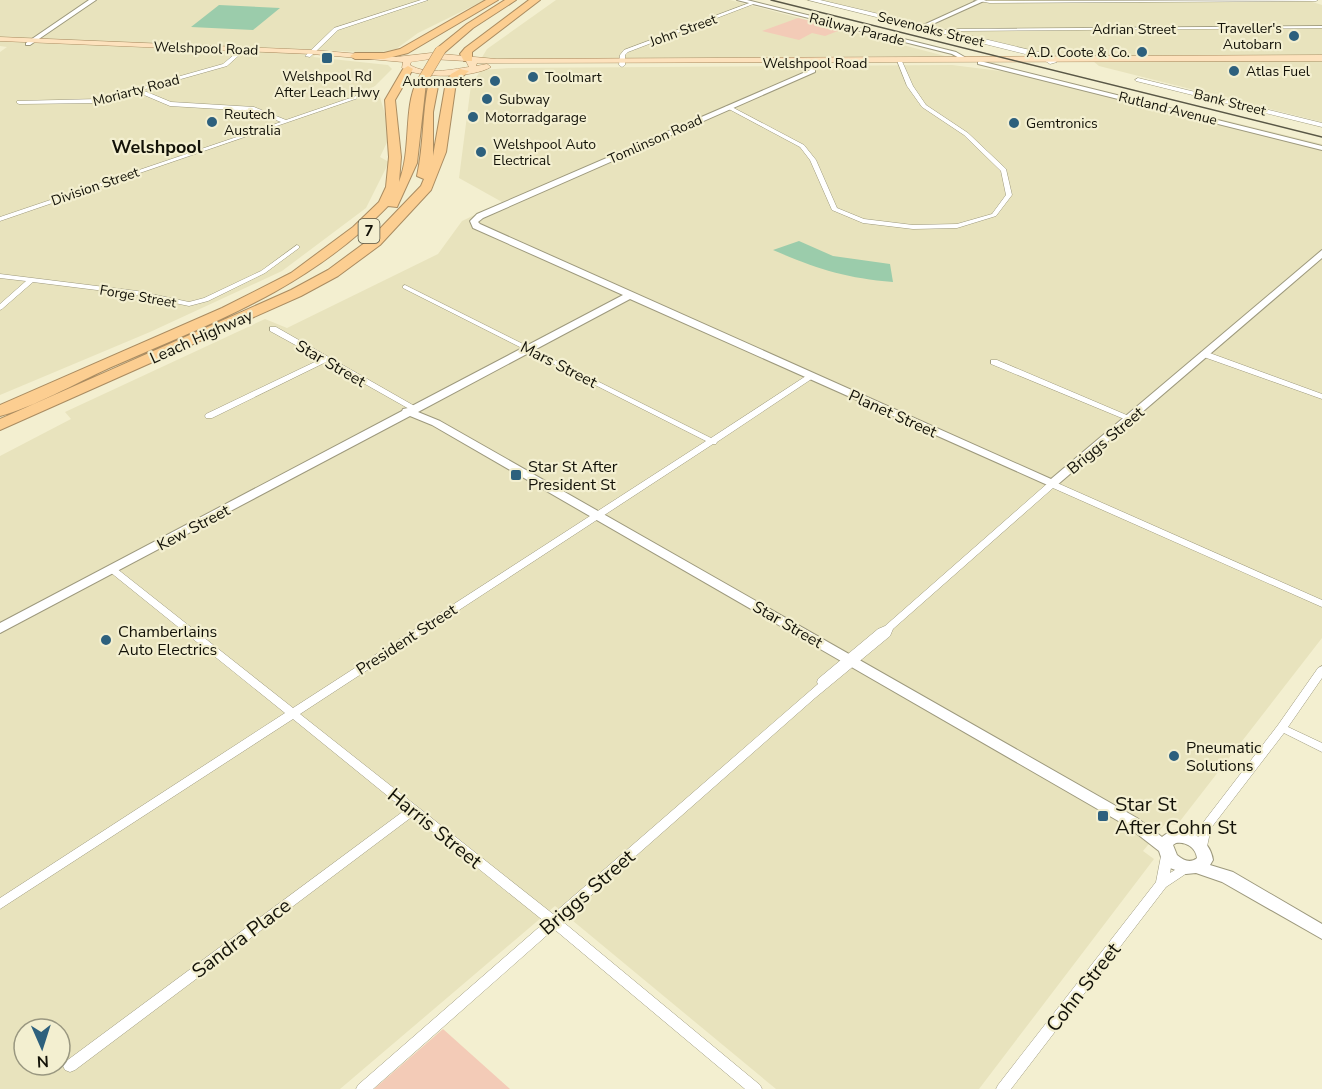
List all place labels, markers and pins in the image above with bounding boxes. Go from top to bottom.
place label: Traveller's Autobarn [1217,19,1282,54]
marker: Traveller's Autobarn [1287,29,1301,43]
place label: A.D. Coote & Co. [1026,43,1130,62]
marker: A.D. Coote & Co. [1135,45,1149,59]
marker: Welshpool Rd After Leach Hwy [320,51,334,65]
place label: Atlas Fuel [1246,62,1311,81]
marker: Atlas Fuel [1227,64,1241,78]
place label: Welshpool Rd After Leach Hwy [274,67,381,102]
place label: Toolmart [545,68,602,87]
marker: Toolmart [526,70,540,84]
place label: Automasters [402,72,483,91]
marker: Automasters [488,74,502,88]
place label: Subway [499,90,551,109]
marker: Subway [480,92,494,106]
place label: Reutech Australia [224,105,281,140]
place label: Motorradgarage [485,108,586,127]
marker: Motorradgarage [466,110,480,124]
place label: Gemtronics [1026,114,1098,133]
marker: Reutech Australia [205,115,219,129]
marker: Gemtronics [1007,116,1021,130]
place label: Welshpool Auto Electrical [493,135,596,170]
marker: Welshpool Auto Electrical [474,145,488,159]
place label: Star St After President St [528,456,618,496]
marker: Star St After President St [509,468,523,482]
place label: Chamberlains Auto Electrics [118,621,217,661]
marker: Chamberlains Auto Electrics [99,633,113,647]
place label: Pneumatic Solutions [1186,737,1262,777]
marker: Pneumatic Solutions [1167,749,1181,763]
place label: Star St After Cohn St [1115,791,1237,841]
marker: Star St After Cohn St [1096,809,1110,823]

